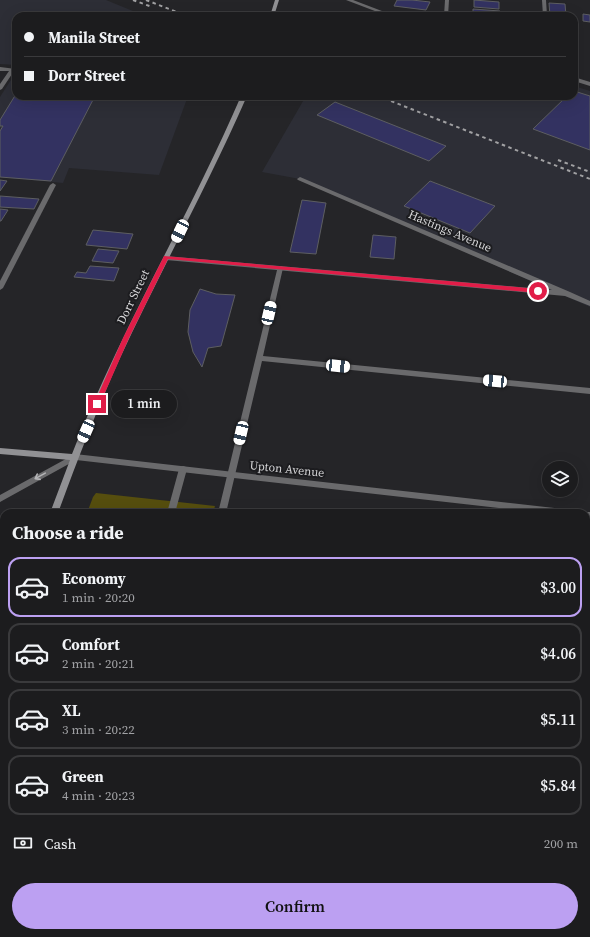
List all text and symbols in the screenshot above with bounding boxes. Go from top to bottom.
text: Manila Street [48,27,140,48]
text: Dorr Street [48,65,125,86]
street label: Hastings Avenue [406,206,494,256]
car [169,218,191,244]
street label: Dorr Street [113,267,153,327]
route start [529,282,547,300]
car [260,300,278,326]
car [325,359,351,373]
car [483,374,507,388]
callout: 1 min [111,390,177,418]
route end [88,395,106,413]
text: 1 min [127,395,161,412]
car [76,418,96,444]
car [232,420,250,446]
street label: Upton Avenue [249,457,325,481]
map controls [542,461,578,497]
button: layers [542,461,578,497]
one-way arrow [35,473,47,481]
text: Choose a ride [12,520,124,545]
text: Economy [62,568,126,589]
icon: car [14,569,50,605]
text: $3.00 [540,577,576,598]
text: 1 min · 20:20 [62,589,135,606]
text: Comfort [62,634,120,655]
icon: car [14,635,50,671]
text: $4.06 [540,643,576,664]
text: 2 min · 20:21 [62,655,135,672]
text: XL [62,700,81,721]
icon: car [14,701,50,737]
text: $5.11 [540,709,576,730]
text: 3 min · 20:22 [62,721,135,738]
text: Green [62,766,104,787]
icon: car [14,767,50,803]
text: $5.84 [540,775,576,796]
text: 4 min · 20:23 [62,787,135,804]
icon: cash [12,832,34,854]
text: Cash [44,833,76,854]
text: 200 m [544,835,578,852]
button: Confirm [12,883,578,929]

